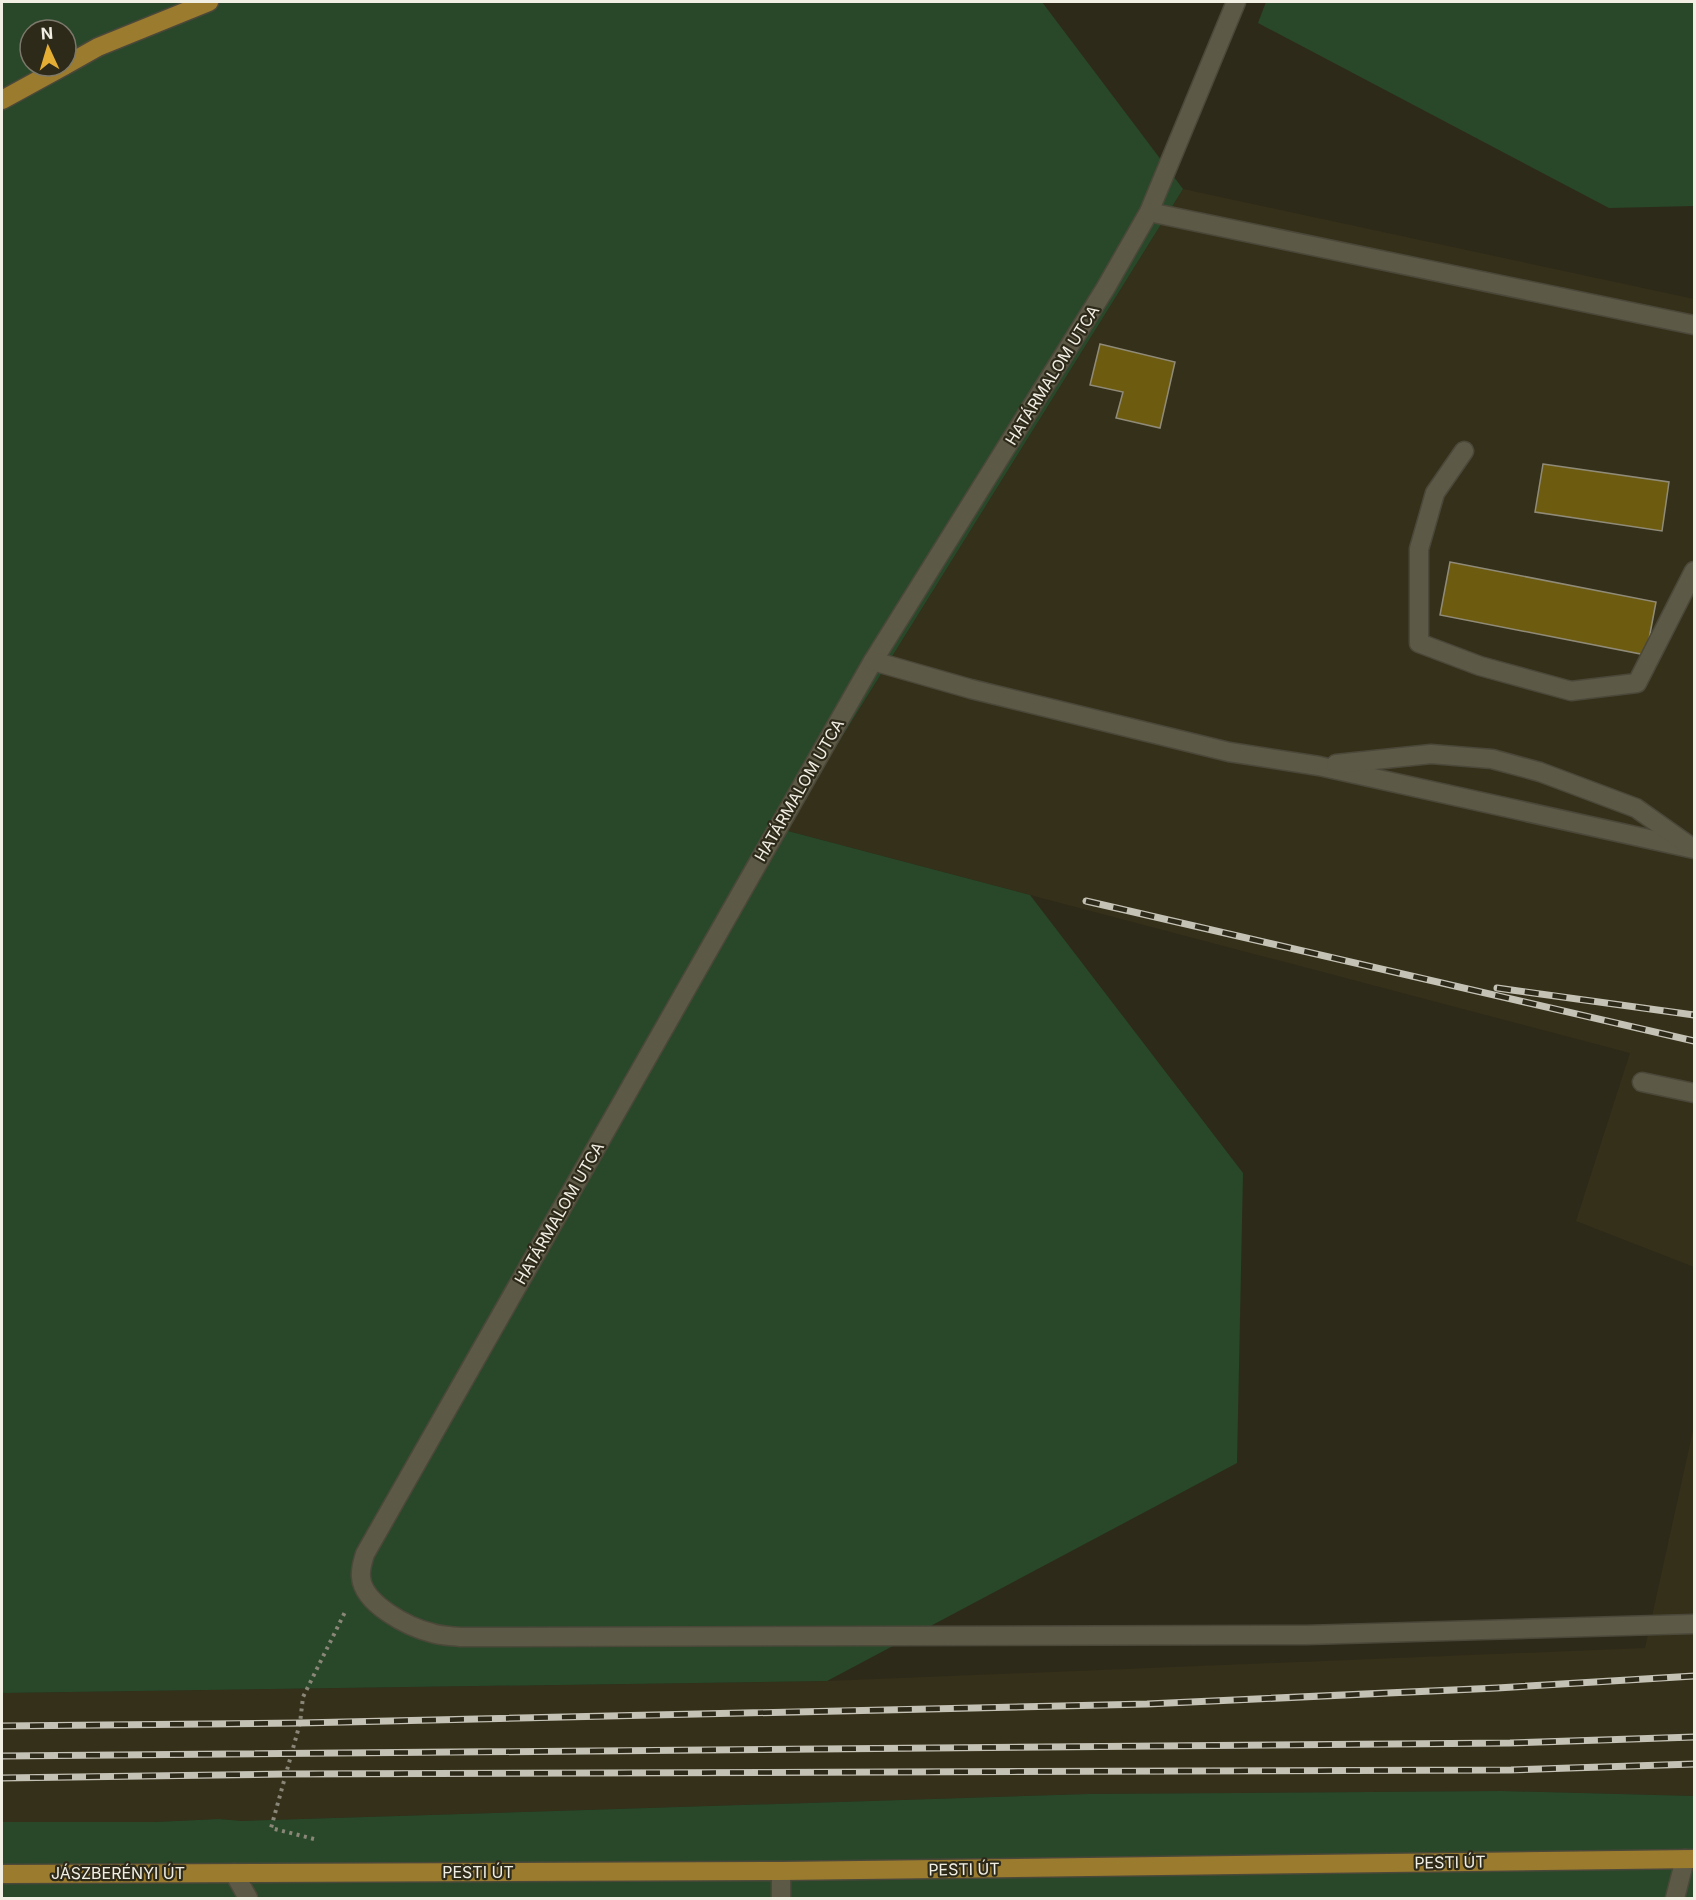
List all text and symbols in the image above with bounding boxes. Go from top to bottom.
north arrow [18,18,78,78]
text: N [40,23,54,43]
street label: HATÁRMALOM UTCA [1001,301,1103,449]
street label: HATÁRMALOM UTCA [750,715,848,865]
street label: HATÁRMALOM UTCA [510,1138,608,1288]
street label: PESTI ÚT [1414,1851,1486,1873]
street label: PESTI ÚT [928,1858,1000,1880]
street label: PESTI ÚT [442,1862,514,1882]
street label: JÁSZBERÉNYI ÚT [51,1863,185,1883]

